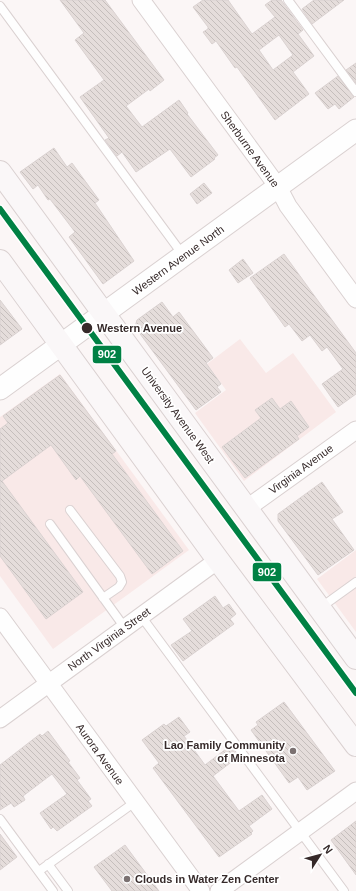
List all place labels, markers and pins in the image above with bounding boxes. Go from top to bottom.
marker: Western Avenue [80,321,94,335]
place label: Western Avenue [97,322,182,334]
place label: Lao Family Community of Minnesota [164,739,286,764]
marker: Lao Family Community of Minnesota [288,746,298,756]
place label: Clouds in Water Zen Center [135,873,280,885]
marker: Clouds in Water Zen Center [122,874,132,884]

